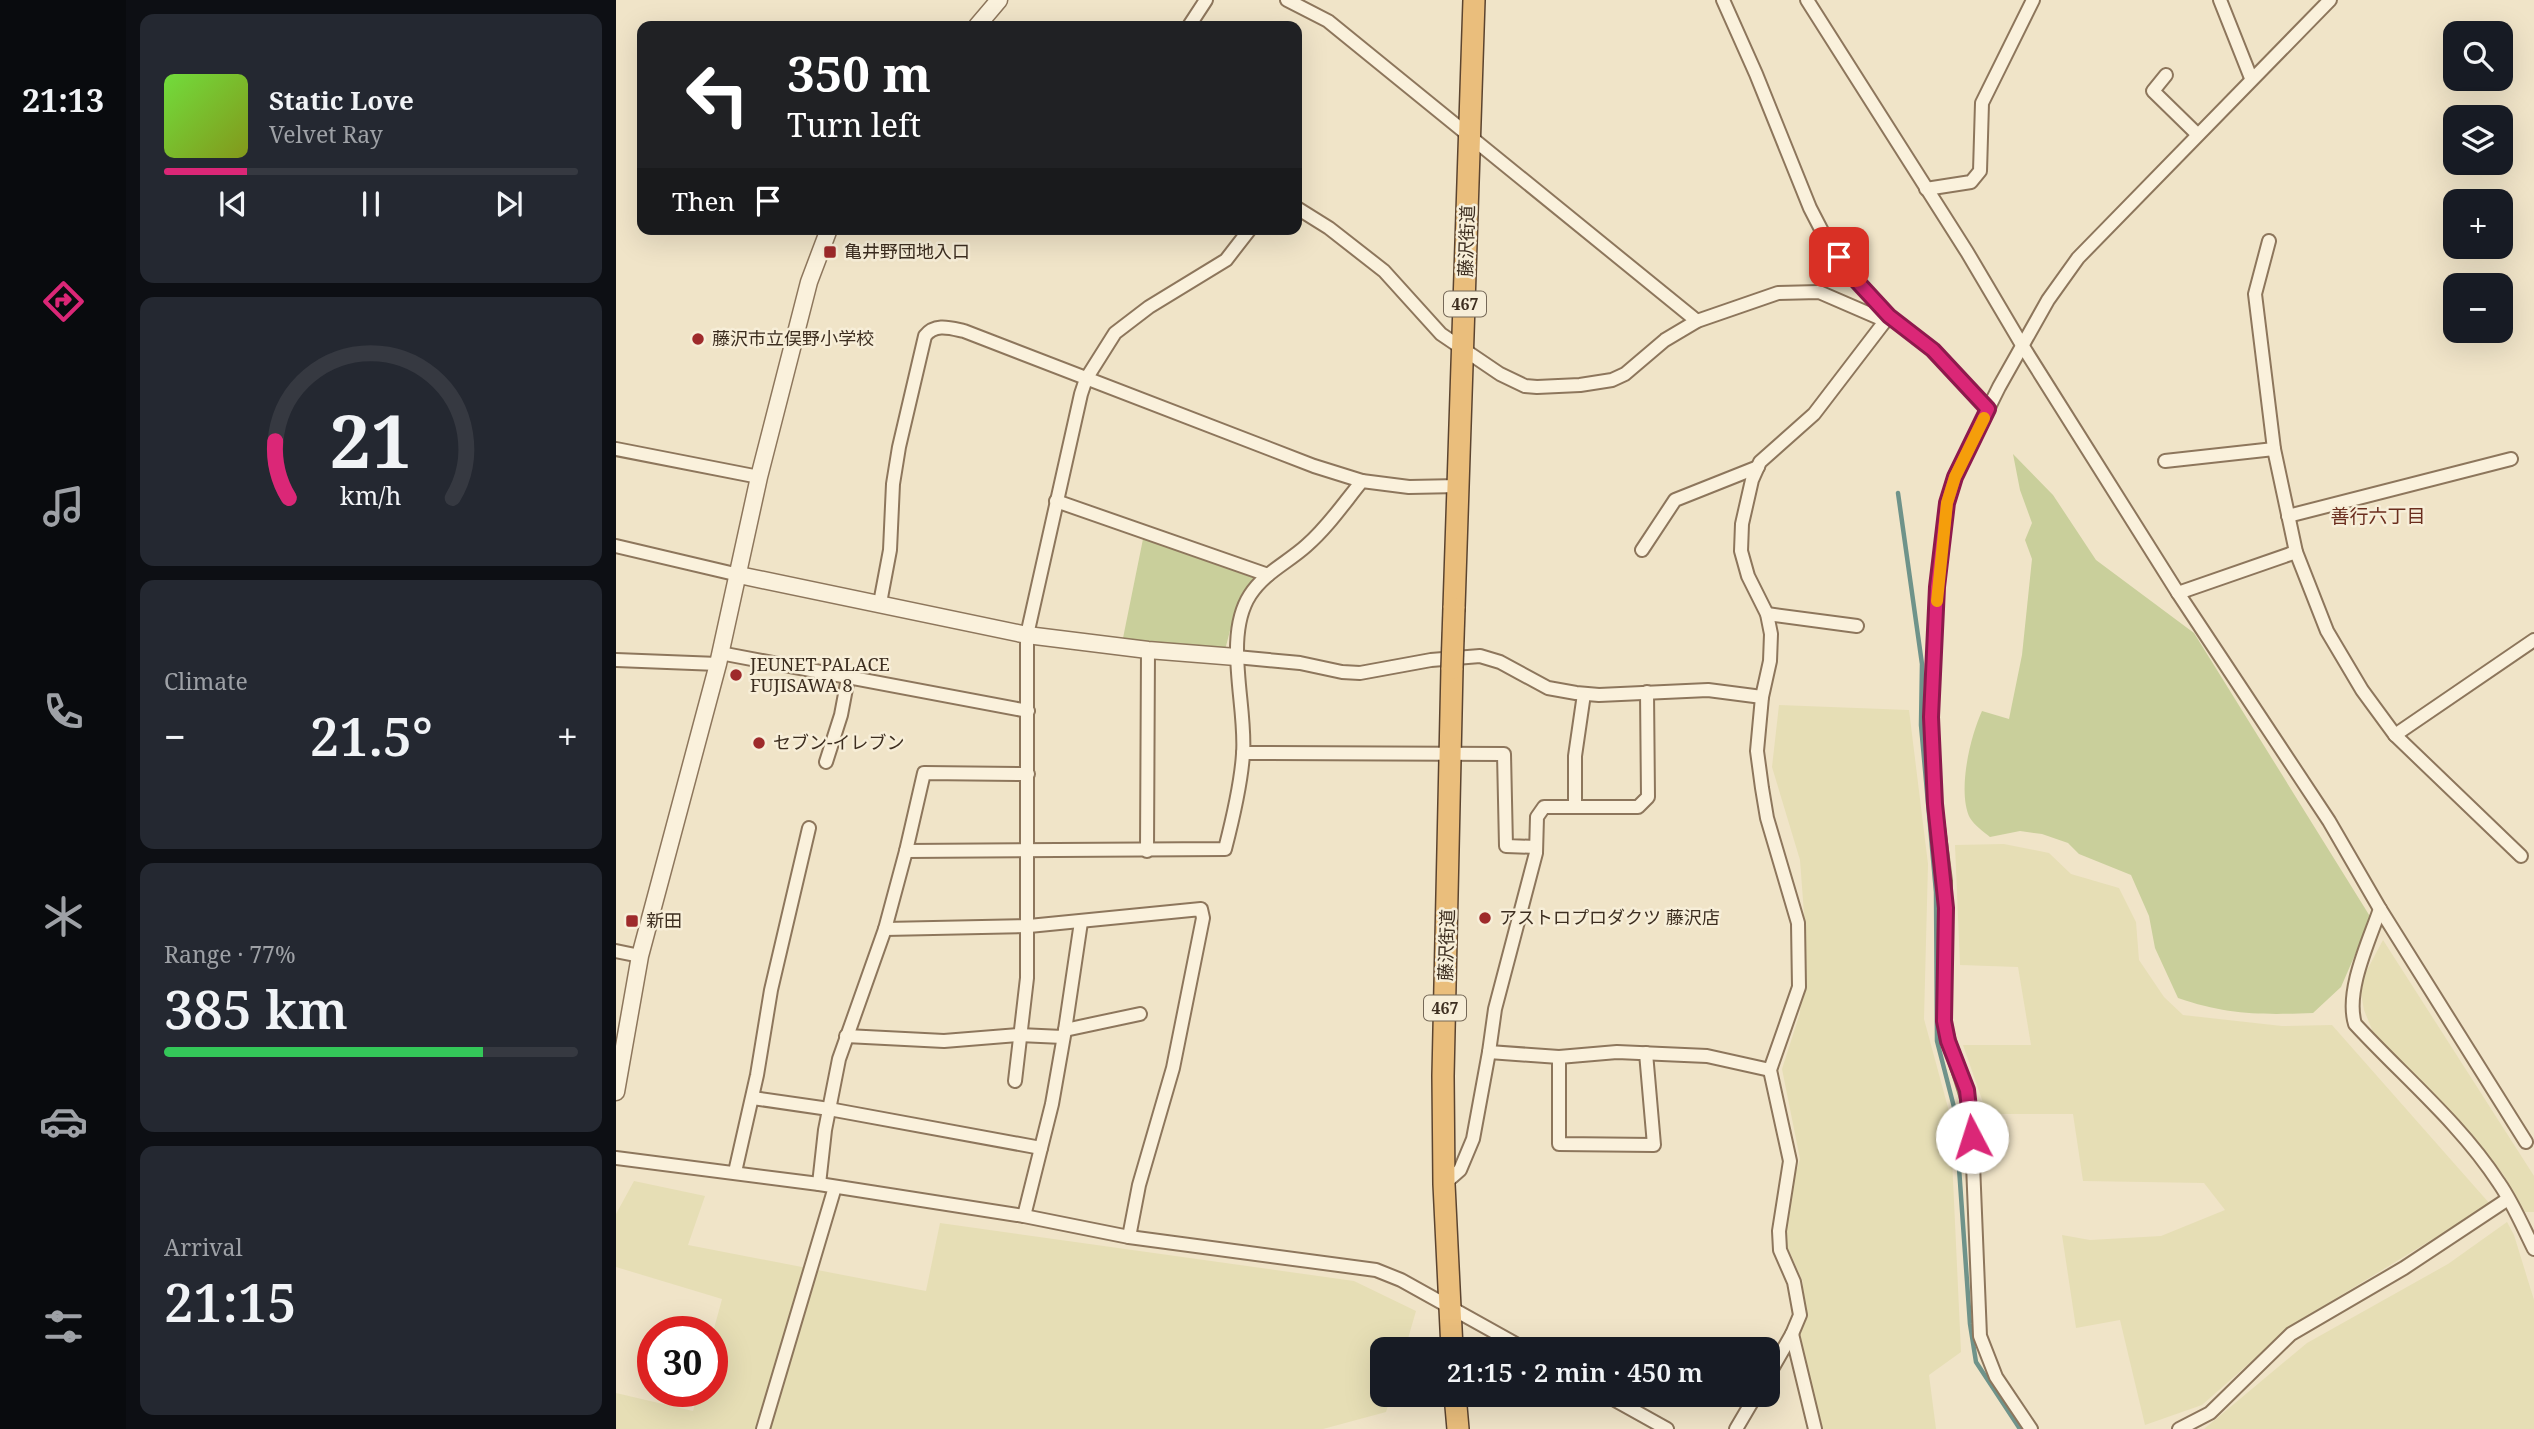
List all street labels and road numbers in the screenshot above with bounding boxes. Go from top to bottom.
street label: 藤沢街道 [1453,205,1479,277]
road number: 467 [1444,292,1486,316]
street label: 藤沢街道 [1433,909,1459,981]
road number: 467 [1424,996,1466,1020]

